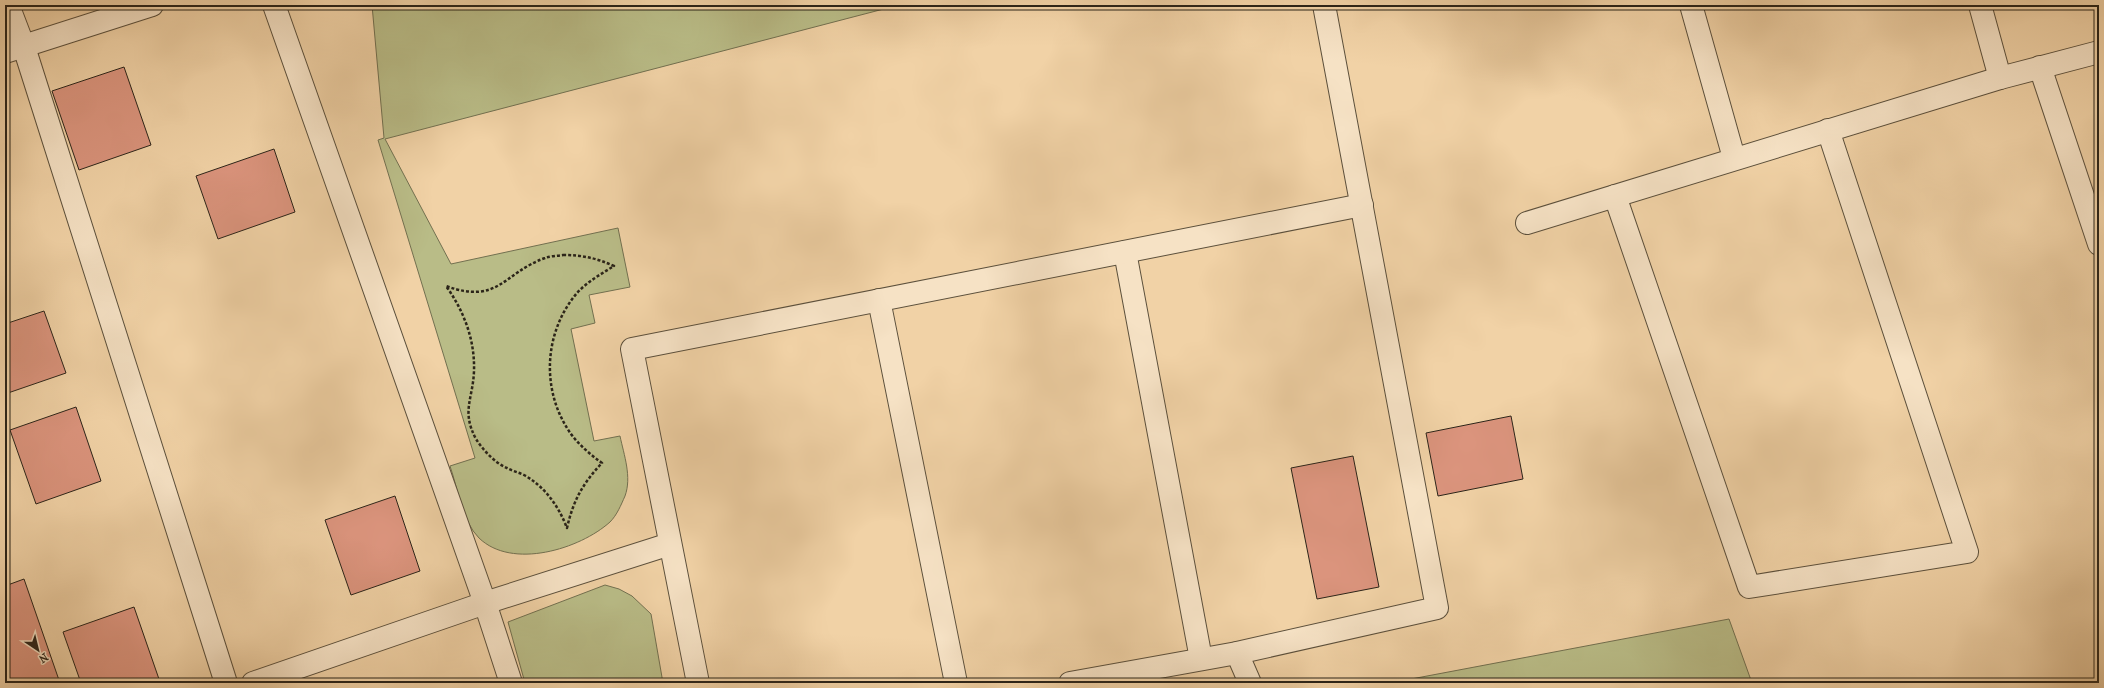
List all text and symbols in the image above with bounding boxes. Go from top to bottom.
north arrow [18,630,58,670]
text: N [36,650,51,666]

